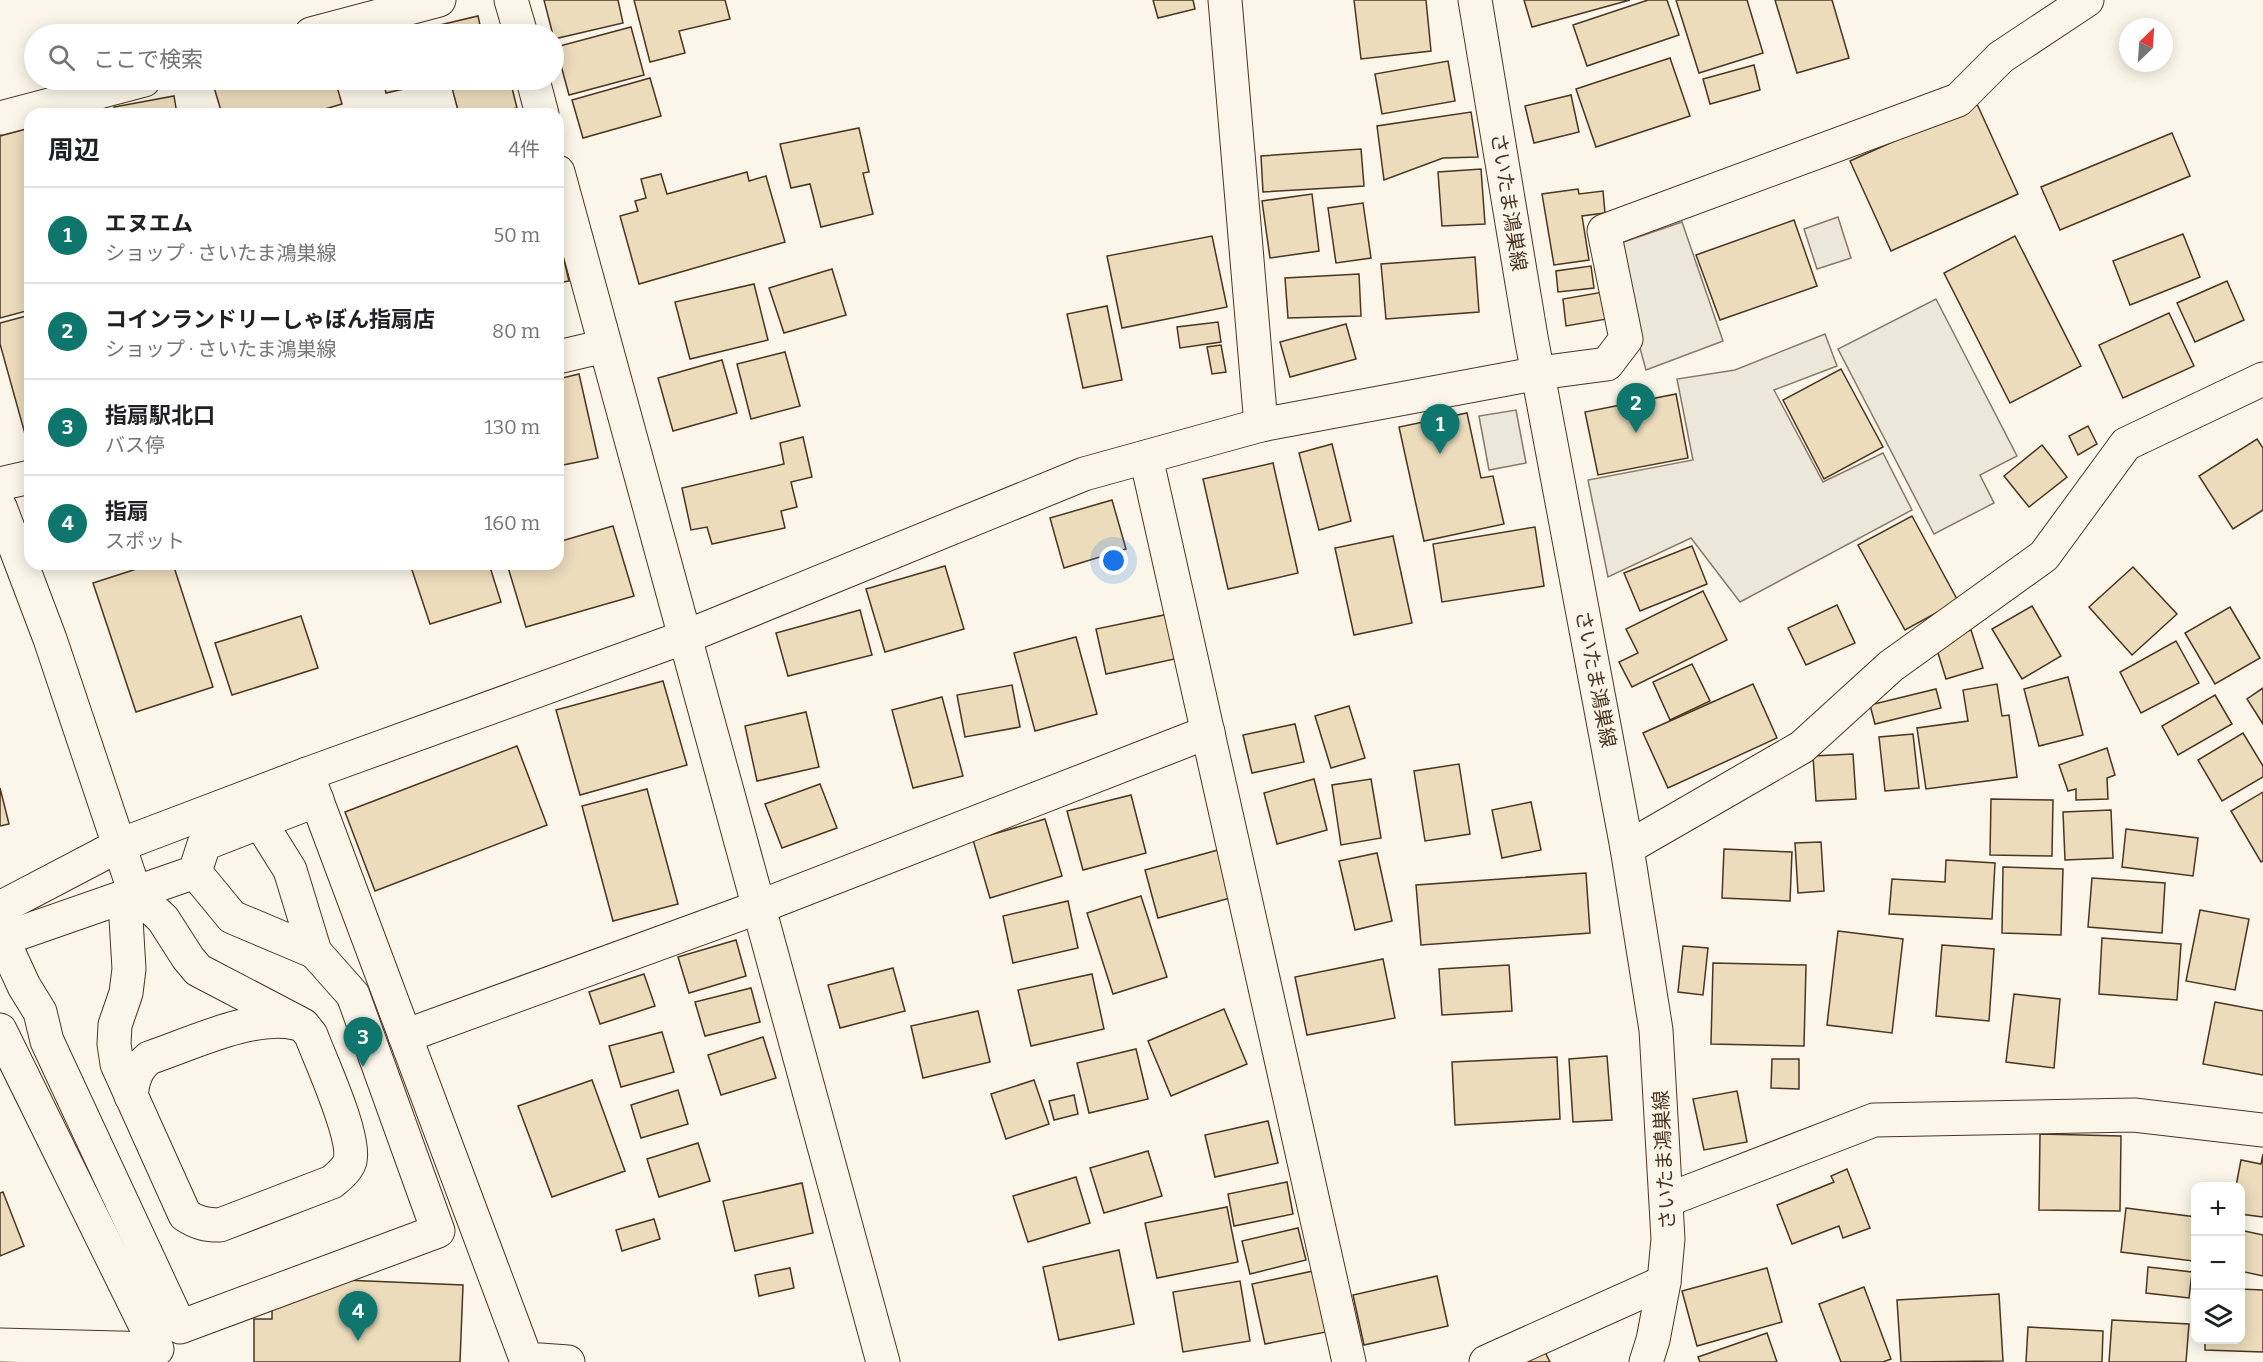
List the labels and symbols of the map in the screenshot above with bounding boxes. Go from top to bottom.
north arrow [2119,18,2173,72]
street label: さいたま鴻巣線 [1486,131,1532,273]
pin: 2 [1616,384,1656,433]
pin: 1 [1420,404,1460,454]
your location [1099,546,1128,575]
street label: さいたま鴻巣線 [1571,608,1621,750]
pin: 3 [344,1018,382,1067]
street label: さいたま鴻巣線 [1648,1090,1680,1230]
pin: 4 [338,1292,378,1341]

